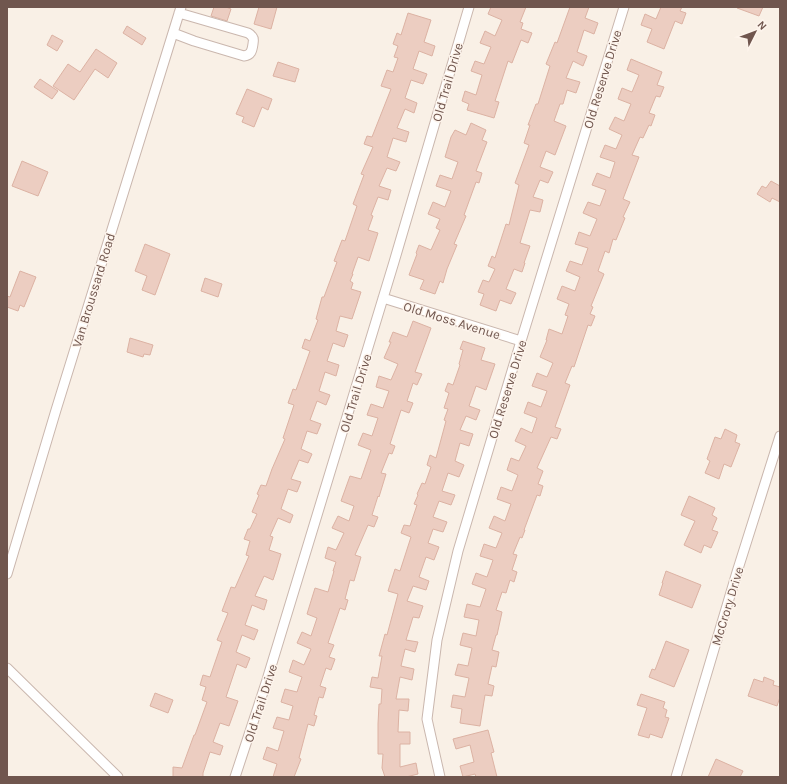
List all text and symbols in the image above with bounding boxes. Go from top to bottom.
north arrow [735,12,775,52]
text: N [755,18,770,33]
street label: Old Reserve Drive [580,28,625,130]
street label: Old Trail Drive [429,41,466,123]
street label: Van Broussard Road [69,231,118,349]
street label: Old Moss Avenue [402,299,502,342]
street label: Old Reserve Drive [485,338,530,440]
street label: Old Trail Drive [336,352,375,434]
street label: McCrory Drive [708,565,747,647]
street label: Old Trail Drive [241,662,280,744]

